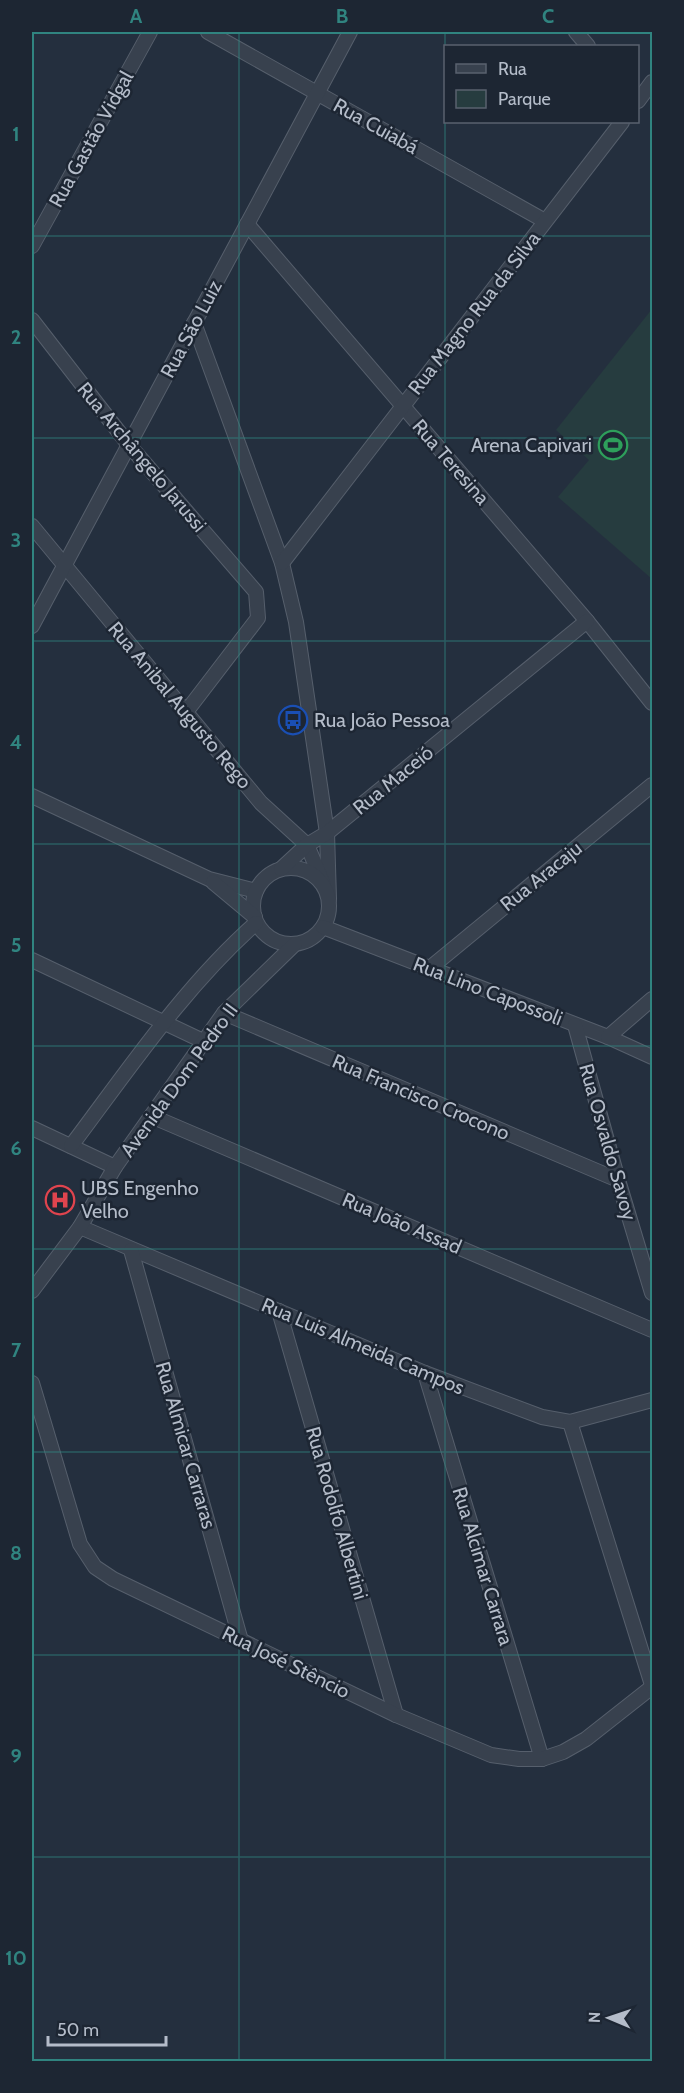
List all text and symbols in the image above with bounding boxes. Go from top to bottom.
text: A [130,4,143,28]
text: B [336,4,348,28]
text: C [542,4,554,28]
legend [444,45,639,123]
text: Rua [498,58,527,80]
street label: Rua Gastão Vidgal [44,66,139,211]
text: Parque [498,88,551,110]
street label: Rua Cuiabá [329,93,423,159]
text: 1 [12,122,20,146]
street label: Rua Magno Rua da Silva [403,226,545,399]
street label: Rua São Luiz [155,276,227,382]
text: 2 [11,325,21,349]
street label: Rua Archângelo Jarussi [72,377,212,537]
street label: Rua Teresina [407,414,495,510]
sports icon: Arena Capivari [597,429,629,461]
place label: Arena Capivari [471,433,592,457]
text: 3 [11,528,21,552]
street label: Rua Anibal Augusto Rego [103,617,257,793]
bus stop icon: Rua João Pessoa [277,704,309,736]
place label: Rua João Pessoa [314,708,450,732]
text: 4 [10,730,22,754]
street label: Rua Maceió [348,740,438,820]
street label: Rua Aracaju [495,836,587,916]
text: 5 [11,933,21,957]
street label: Rua Lino Capossoli [410,951,566,1031]
street label: Avenida Dom Pedro II [115,999,243,1161]
street label: Rua Francisco Crocono [329,1049,513,1145]
street label: Rua Osvaldo Savoy [574,1061,642,1223]
text: 6 [10,1136,22,1160]
place label: UBS Engenho Velho [81,1176,199,1223]
hospital icon: UBS Engenho Velho [44,1184,76,1216]
street label: Rua João Assad [339,1187,465,1259]
street label: Rua Luis Almeida Campos [258,1292,468,1400]
text: 7 [11,1338,22,1362]
street label: Rua Almicar Carraras [151,1359,221,1531]
street label: Rua Rodolfo Albertini [301,1424,373,1602]
street label: Rua Alcimar Carrara [448,1484,519,1648]
text: 8 [10,1541,22,1565]
street label: Rua José Stêncio [218,1621,354,1703]
text: 9 [10,1744,22,1768]
text: 10 [5,1946,27,1970]
north arrow [579,1988,639,2048]
scale bar [48,2009,166,2047]
text: N [585,2012,604,2023]
text: 50 m [57,2019,99,2041]

